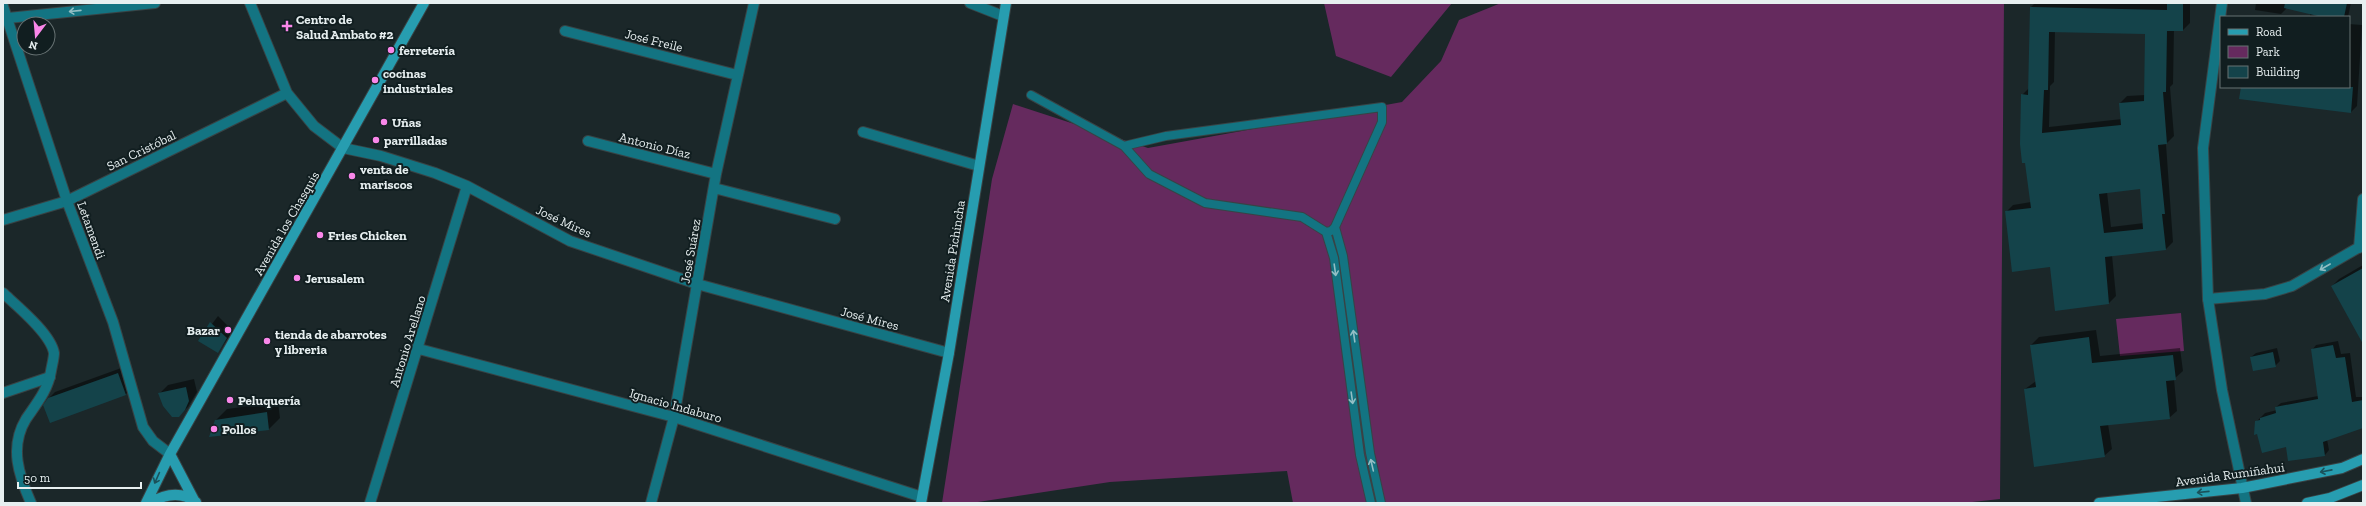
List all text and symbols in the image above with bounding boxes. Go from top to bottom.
one-way arrow [69,8,82,15]
place label: Centro de Salud Ambato #2 [296,12,394,42]
north arrow [16,16,56,56]
legend [2220,16,2350,88]
marker: Centro de Salud Ambato #2 [281,20,293,32]
text: Road [2256,25,2282,39]
street label: José Freile [623,26,684,55]
text: N [27,38,39,53]
place label: ferretería [399,43,455,58]
marker: ferretería [386,45,396,55]
text: Park [2256,45,2281,59]
text: Building [2256,65,2300,79]
place label: cocinas industriales [383,66,453,96]
marker: cocinas industriales [370,75,380,85]
place label: Uñas [392,115,421,130]
marker: Uñas [379,117,389,127]
street label: San Cristóbal [104,127,179,174]
street label: Antonio Díaz [618,129,692,162]
place label: parrilladas [384,133,447,148]
marker: parrilladas [371,135,381,145]
place label: venta de mariscos [360,162,412,192]
street label: Avenida los Chasquis [250,168,323,278]
marker: venta de mariscos [347,171,357,181]
street label: Avenida Pichincha [937,198,968,303]
street label: Letamendi [74,199,109,261]
street label: José Mires [534,202,594,241]
street label: José Suárez [677,218,704,284]
place label: Fries Chicken [328,228,407,243]
marker: Fries Chicken [315,230,325,240]
one-way arrow [1331,263,1339,276]
one-way arrow [2319,264,2331,272]
place label: Jerusalem [305,271,365,286]
marker: Jerusalem [292,273,302,283]
street label: Antonio Arellano [386,293,429,389]
street label: José Mires [839,304,901,333]
place label: Bazar [187,323,220,338]
marker: Bazar [223,325,233,335]
place label: tienda de abarrotes y libreria [275,327,387,357]
one-way arrow [1350,330,1358,343]
marker: tienda de abarrotes y libreria [262,336,272,346]
street label: Ignacio Indaburo [628,385,724,426]
one-way arrow [1349,391,1356,404]
place label: Peluquería [238,393,301,408]
marker: Peluquería [225,395,235,405]
place label: Pollos [222,422,257,437]
marker: Pollos [209,424,219,434]
one-way arrow [1368,459,1376,472]
street label: Avenida Rumiñahui [2175,459,2286,490]
scale bar [18,464,141,490]
one-way arrow [2320,468,2333,476]
text: 50 m [24,471,51,485]
one-way arrow [153,472,160,484]
one-way arrow [2197,488,2210,496]

